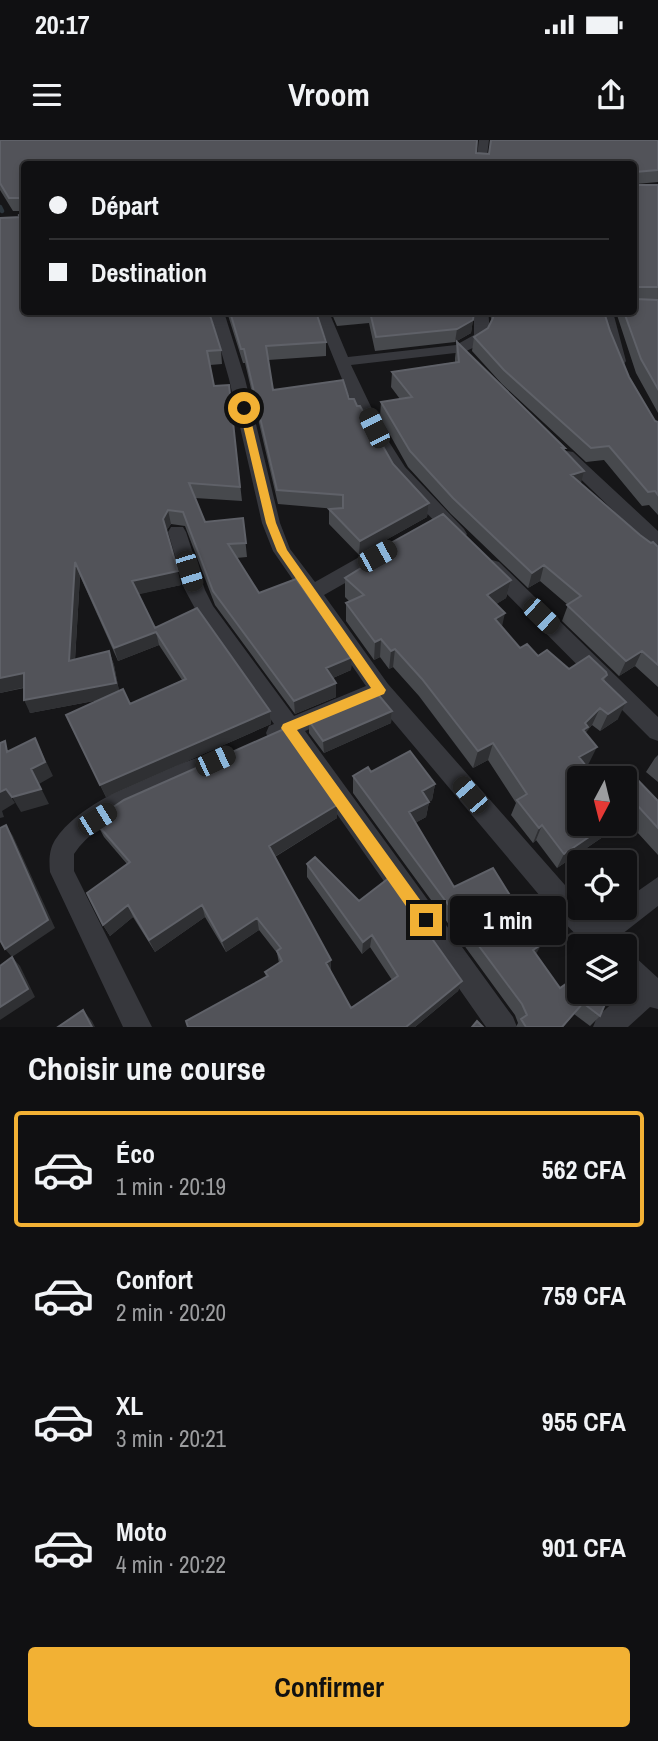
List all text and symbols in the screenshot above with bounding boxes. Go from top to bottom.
text: 20:17 [35,7,90,42]
text: Vroom [288,73,370,116]
icon: menu [28,76,66,114]
icon: share [592,76,630,114]
text: Départ [91,188,159,223]
text: Destination [91,255,207,290]
route start [228,392,260,424]
car [356,405,393,451]
car [354,537,401,575]
car [173,548,206,594]
car [519,594,564,638]
car [192,743,239,779]
north arrow [567,766,637,836]
map controls [567,766,637,1004]
car [449,772,492,818]
car [74,799,121,839]
button: locate [567,850,637,920]
callout: 1 min [450,896,566,944]
route end [410,904,442,936]
text: 1 min [483,905,533,936]
button: layers [567,934,637,1004]
text: Choisir une course [28,1047,266,1090]
text: Éco [116,1136,155,1171]
icon: car [32,1138,95,1201]
text: 562 CFA [542,1152,626,1187]
text: 1 min · 20:19 [116,1171,226,1202]
text: Confort [116,1262,193,1297]
icon: car [32,1264,95,1327]
text: 759 CFA [542,1278,626,1313]
text: 2 min · 20:20 [116,1297,226,1328]
text: XL [116,1388,143,1423]
icon: car [32,1390,95,1453]
text: 955 CFA [542,1404,626,1439]
text: 3 min · 20:21 [116,1423,226,1454]
text: Moto [116,1514,167,1549]
icon: car [32,1516,95,1579]
text: 901 CFA [542,1530,626,1565]
text: 4 min · 20:22 [116,1549,226,1580]
button: Confirmer [28,1647,630,1727]

